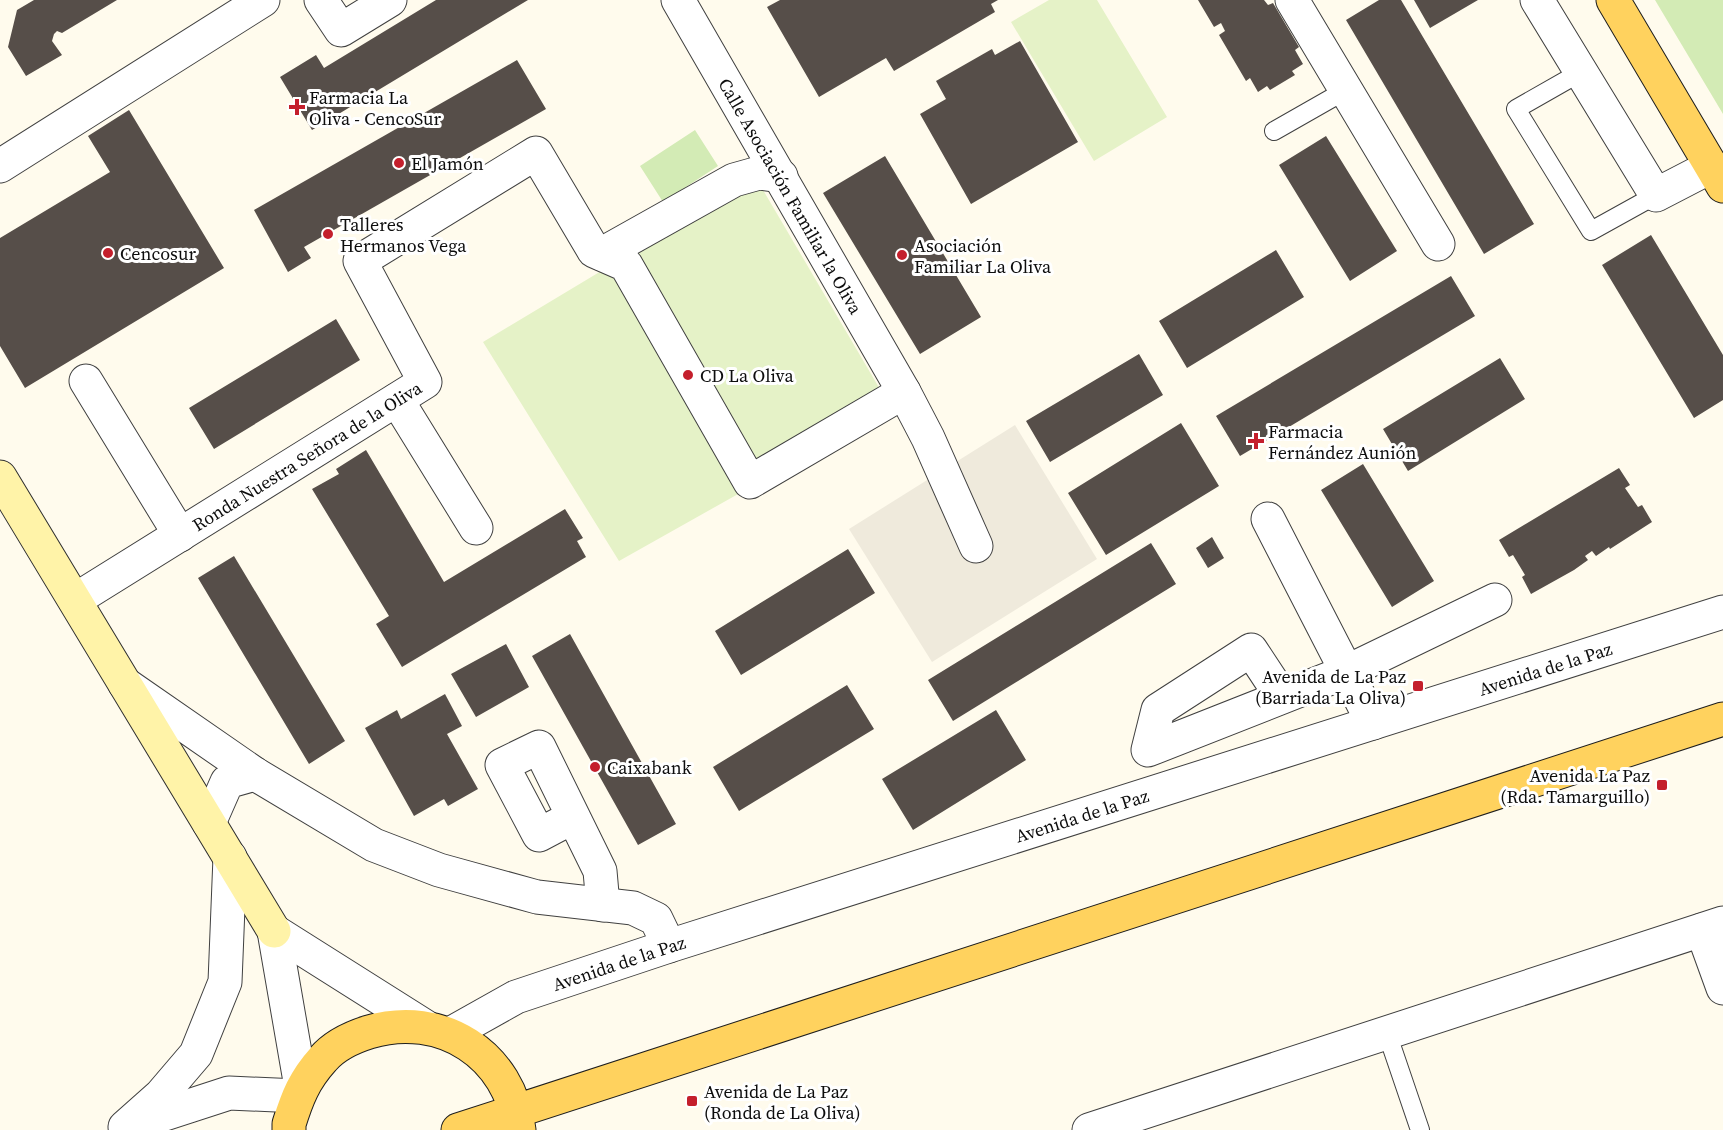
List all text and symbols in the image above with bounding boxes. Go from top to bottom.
street label: Calle Asociación Familiar la Oliva [713,73,869,319]
place label: Farmacia La Oliva - CencoSur [309,85,442,131]
marker: Farmacia La Oliva - CencoSur [290,100,304,114]
place label: El Jamón [411,151,484,176]
marker: El Jamón [392,156,406,170]
place label: Talleres Hermanos Vega [340,212,467,258]
marker: Talleres Hermanos Vega [321,227,335,241]
place label: Asociación Familiar La Oliva [914,233,1052,279]
place label: Cencosur [120,241,196,266]
marker: Cencosur [101,246,115,260]
marker: Asociación Familiar La Oliva [895,248,909,262]
place label: CD La Oliva [700,363,794,388]
marker: CD La Oliva [681,368,695,382]
street label: Ronda Nuestra Señora de la Oliva [187,374,427,537]
place label: Farmacia Fernández Aunión [1268,419,1416,465]
marker: Farmacia Fernández Aunión [1249,434,1263,448]
street label: Avenida de la Paz [1475,636,1615,701]
place label: Avenida de La Paz (Barriada La Oliva) [1255,664,1406,710]
marker: Avenida de La Paz (Barriada La Oliva) [1411,679,1425,693]
place label: Caixabank [607,755,692,780]
marker: Caixabank [588,760,602,774]
place label: Avenida La Paz (Rda. Tamarguillo) [1500,763,1650,809]
marker: Avenida La Paz (Rda. Tamarguillo) [1655,778,1669,792]
street label: Avenida de la Paz [1012,782,1152,848]
street label: Avenida de la Paz [549,929,688,997]
place label: Avenida de La Paz (Ronda de La Oliva) [704,1079,861,1125]
marker: Avenida de La Paz (Ronda de La Oliva) [685,1094,699,1108]

